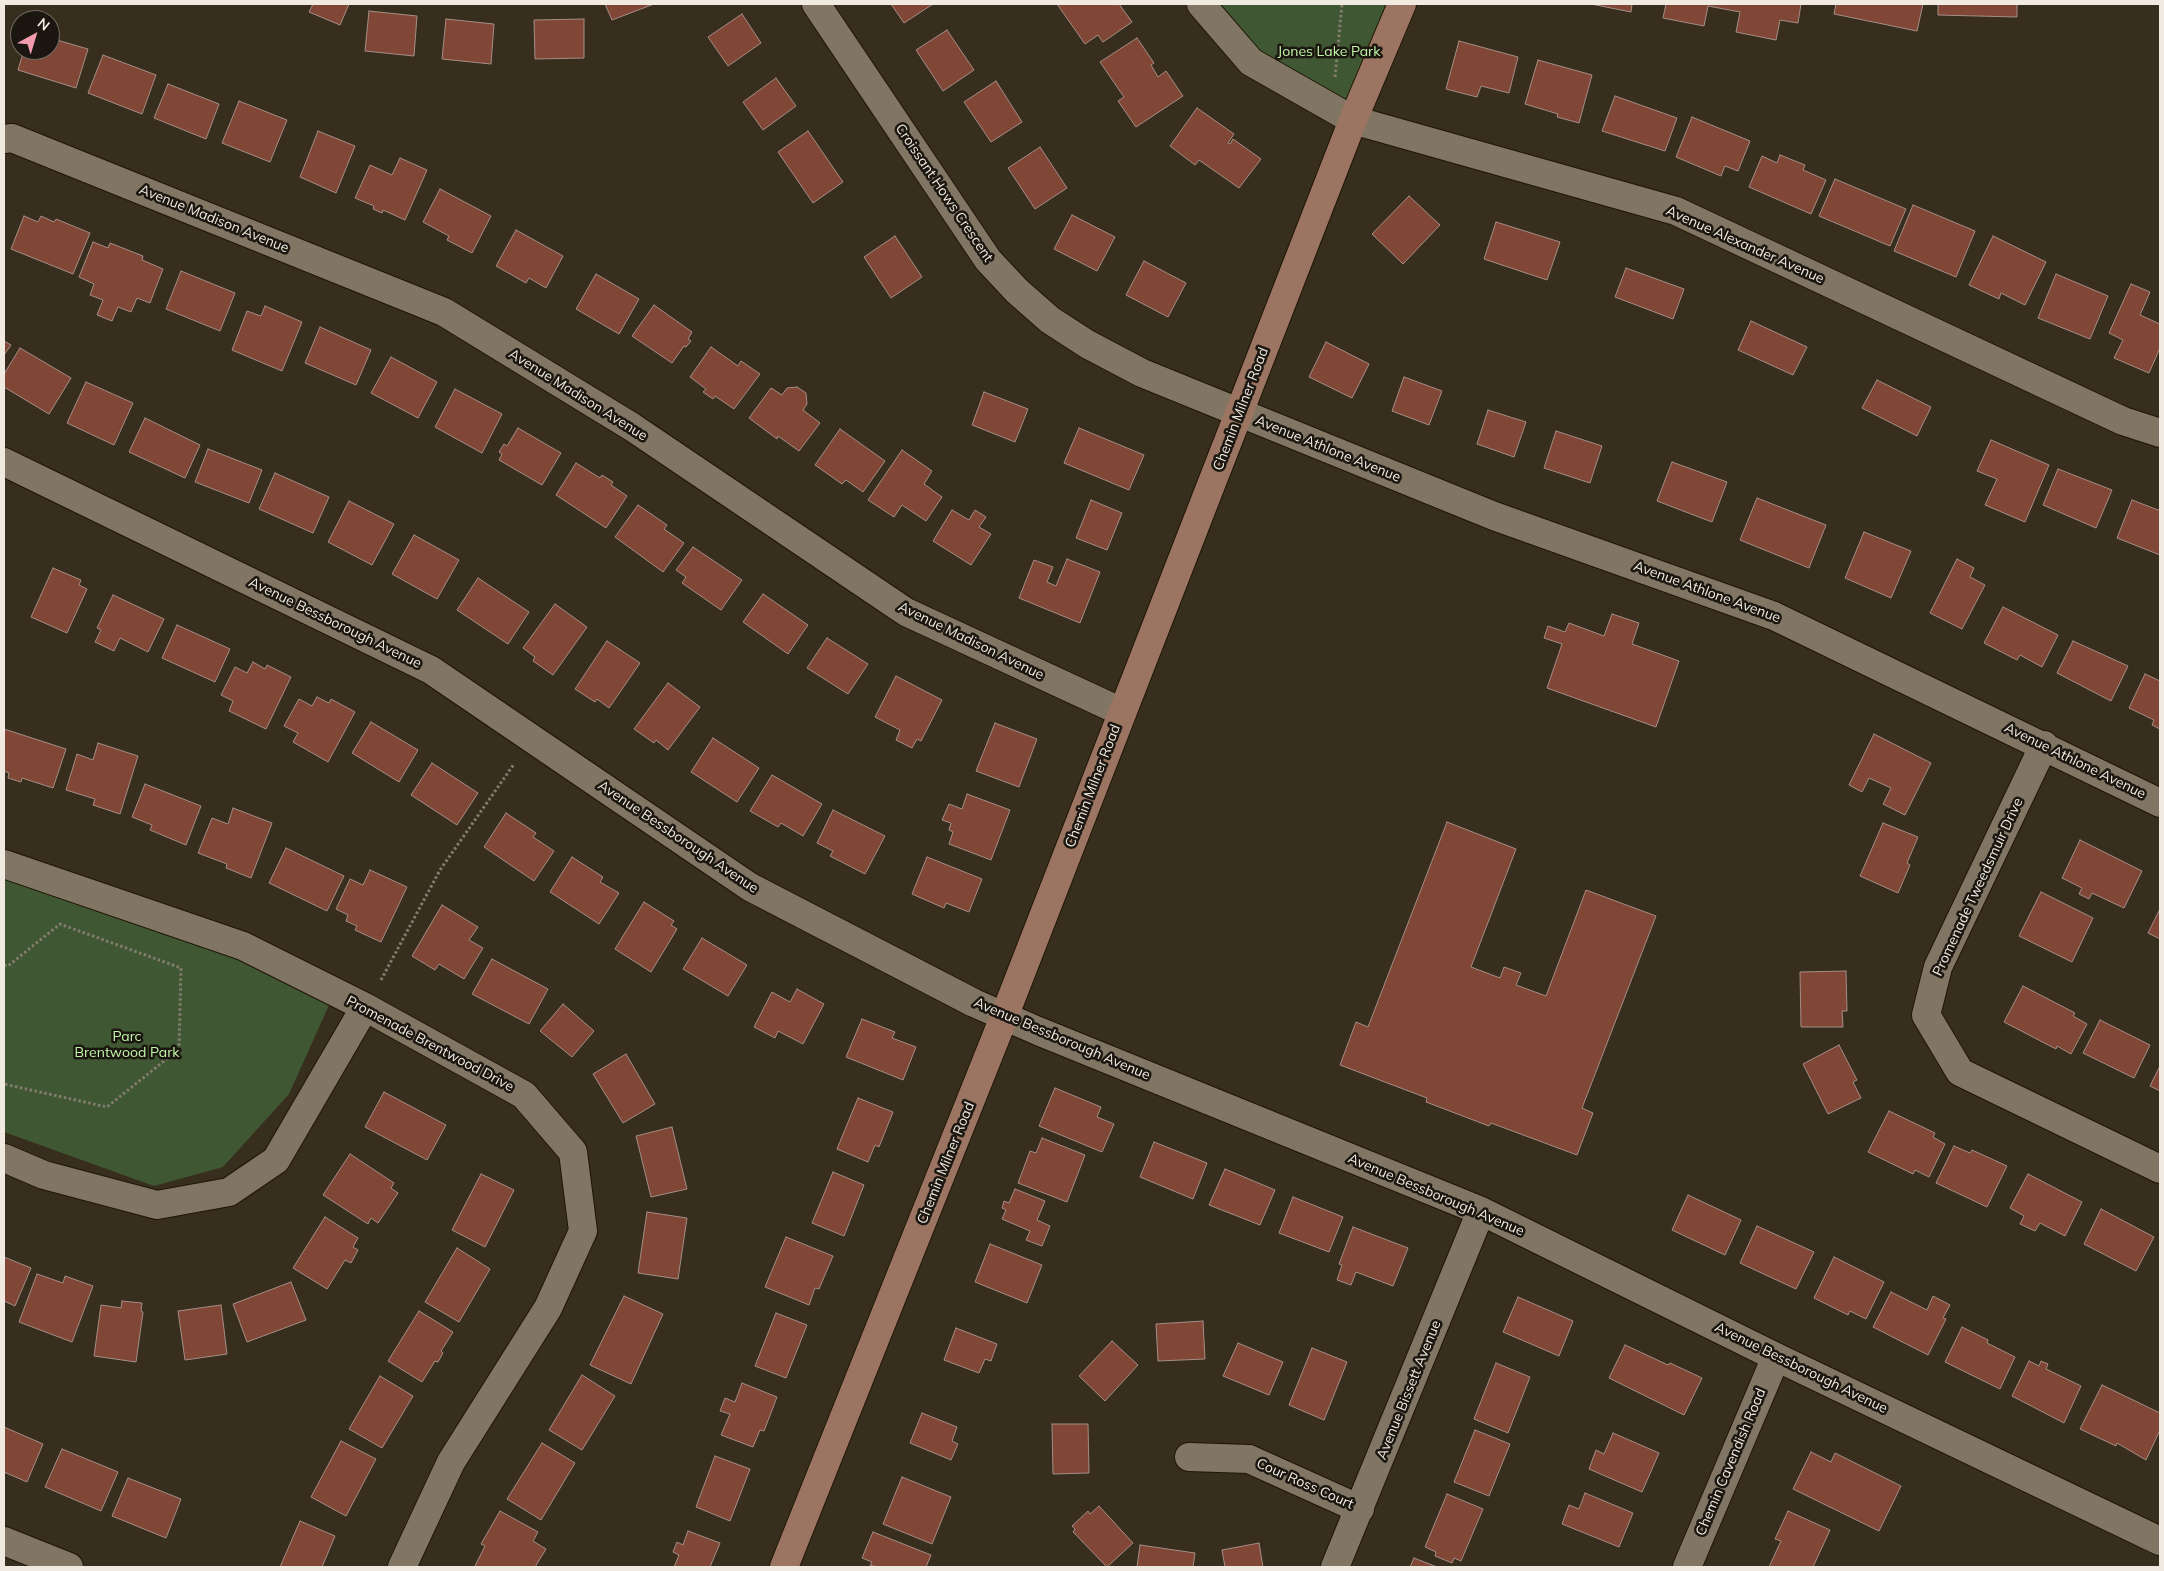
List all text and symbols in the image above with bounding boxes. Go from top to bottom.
north arrow [10,10,60,60]
text: N [34,14,54,34]
park label: Jones Lake Park [1278,44,1380,60]
street label: Croissant Hows Crescent [892,121,996,265]
street label: Avenue Madison Avenue [137,181,291,257]
street label: Avenue Alexander Avenue [1663,203,1827,287]
street label: Avenue Madison Avenue [506,345,650,445]
street label: Chemin Milner Road [1210,345,1272,473]
street label: Avenue Athlone Avenue [1253,412,1403,486]
street label: Avenue Athlone Avenue [1631,558,1783,626]
street label: Avenue Bessborough Avenue [246,574,424,672]
street label: Avenue Madison Avenue [895,598,1047,684]
street label: Avenue Athlone Avenue [2002,719,2148,803]
street label: Chemin Milner Road [1062,722,1124,850]
street label: Avenue Bessborough Avenue [595,777,761,897]
street label: Promenade Tweedsmuir Drive [1929,795,2027,979]
street label: Promenade Brentwood Drive [343,993,517,1095]
street label: Avenue Bessborough Avenue [971,994,1153,1084]
park label: Parc Brentwood Park [75,1029,179,1062]
street label: Chemin Milner Road [914,1099,978,1227]
street label: Avenue Bessborough Avenue [1345,1150,1527,1240]
street label: Avenue Bissett Avenue [1373,1318,1445,1462]
street label: Avenue Bessborough Avenue [1712,1319,1890,1417]
street label: Chemin Cavendish Road [1692,1386,1770,1538]
street label: Cour Ross Court [1254,1455,1356,1513]

